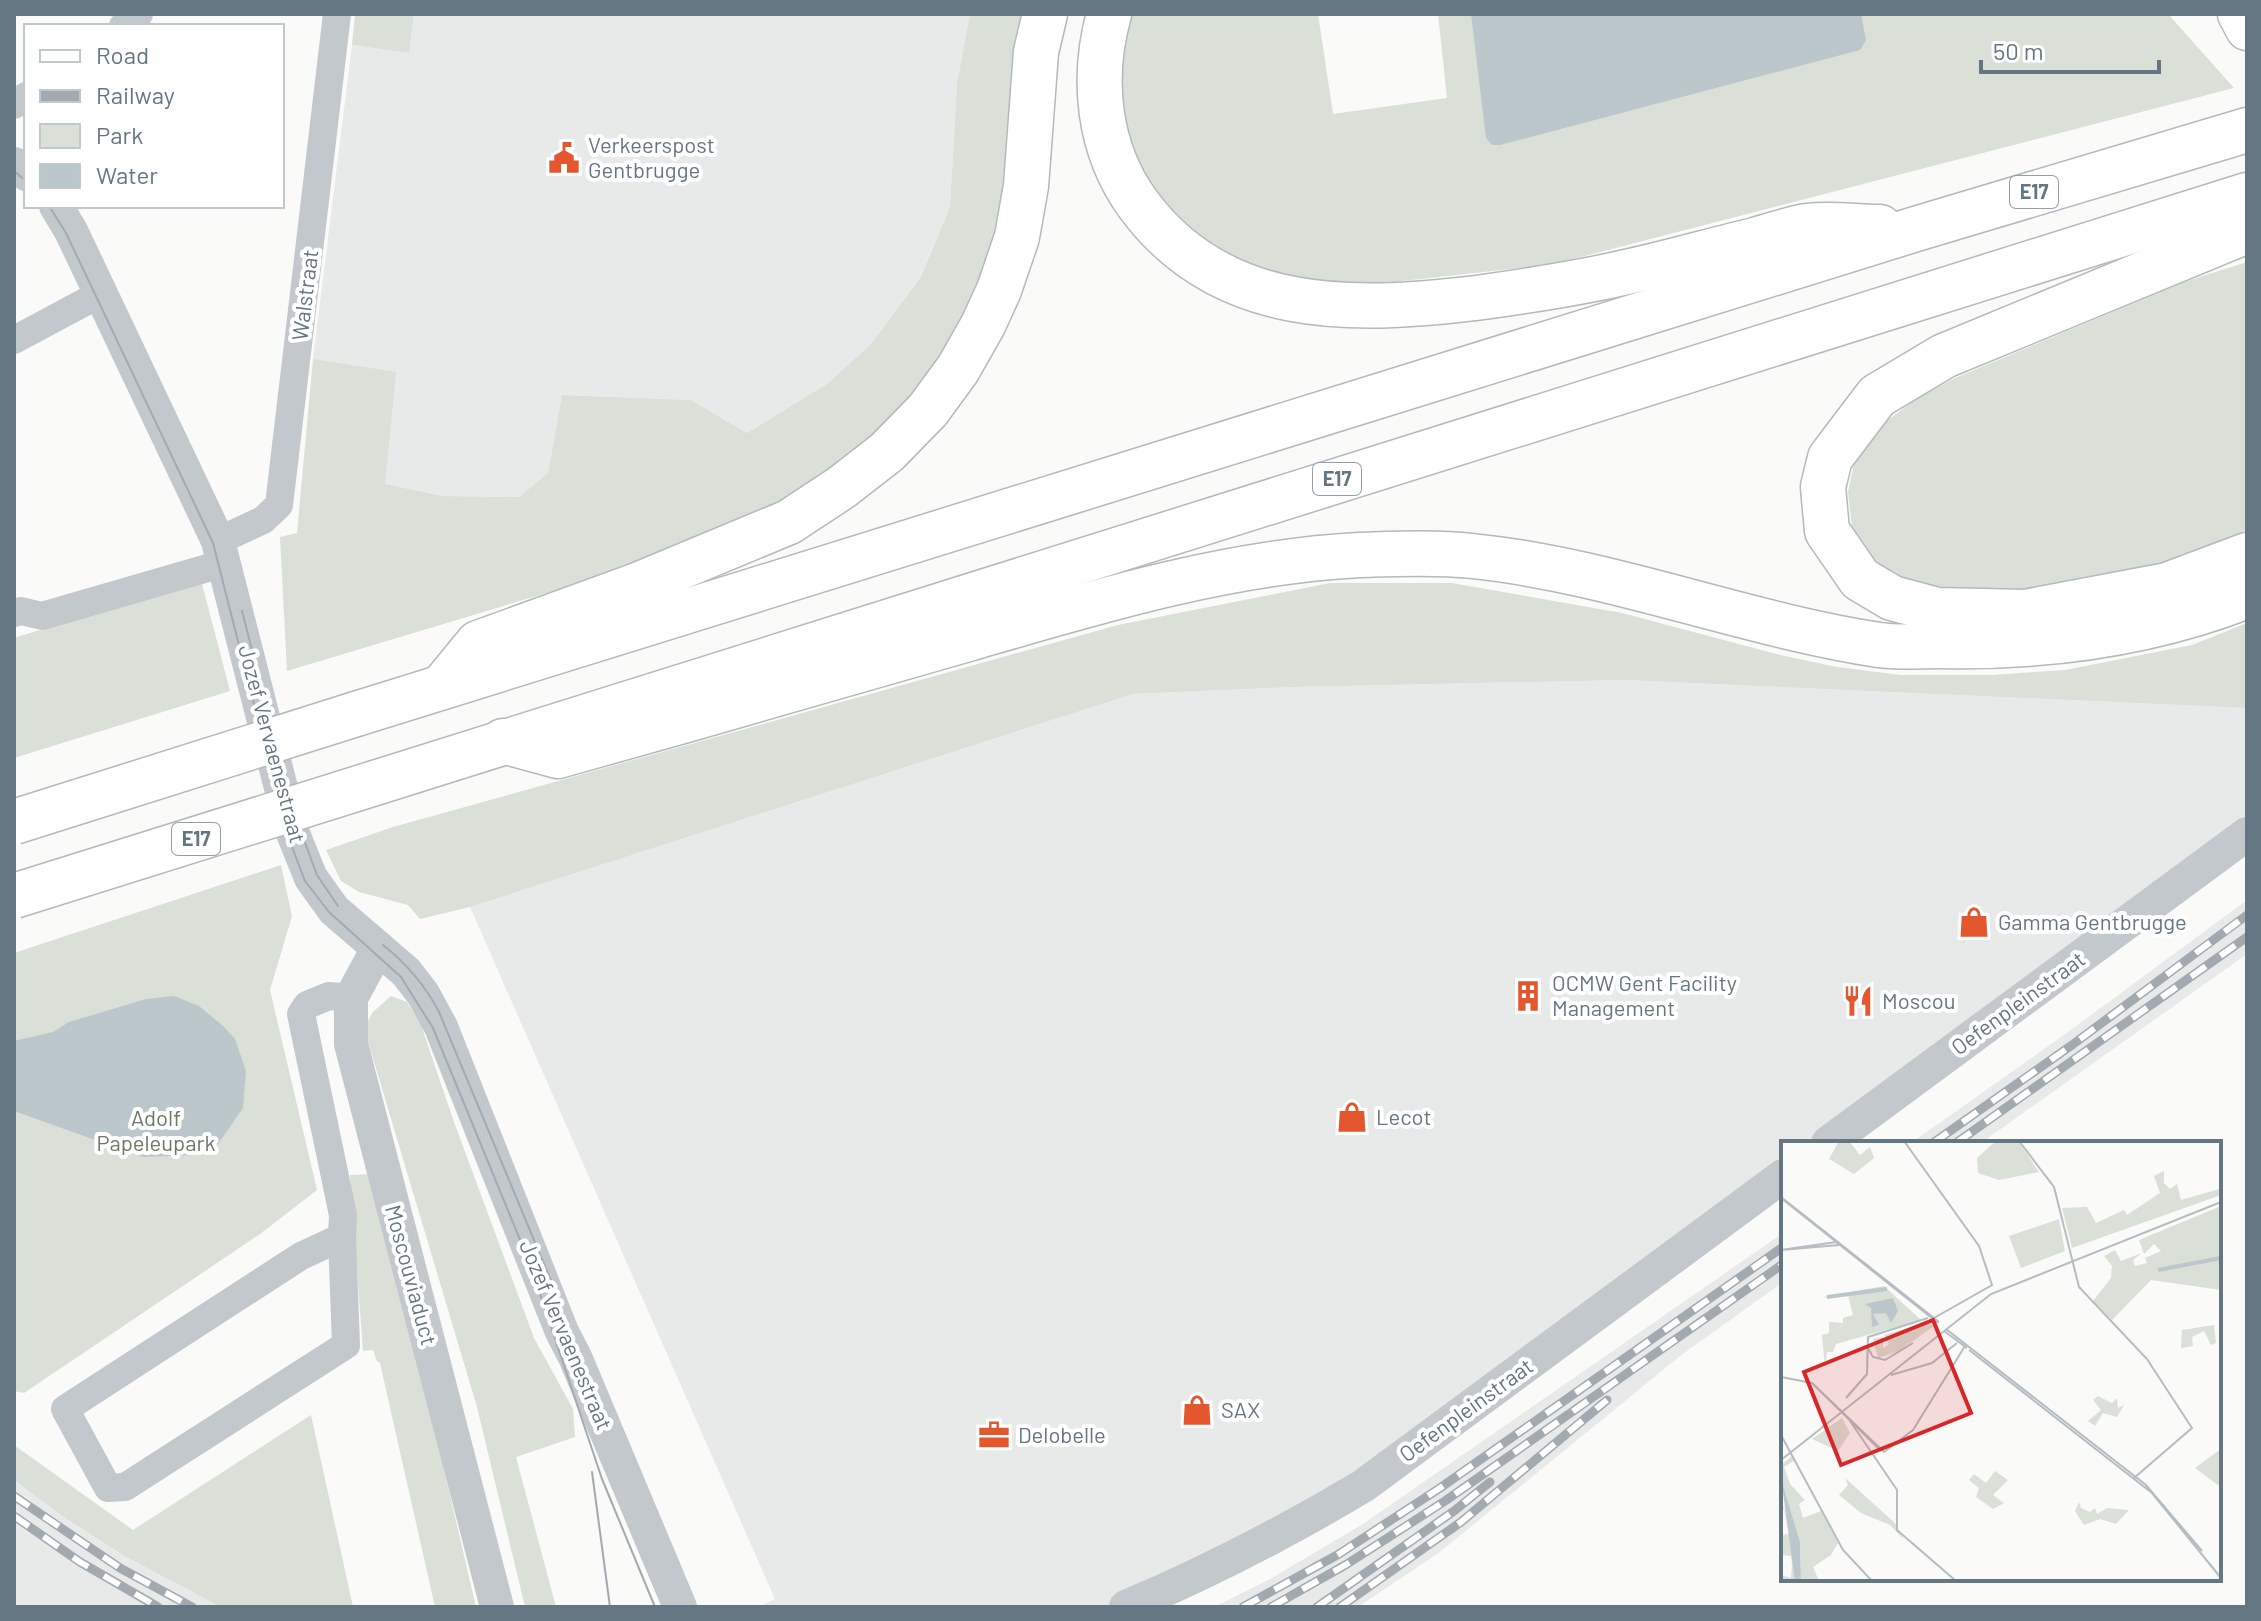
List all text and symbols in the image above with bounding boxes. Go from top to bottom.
legend [24,24,284,208]
scale bar [1981,24,2159,74]
text: 50 m [1993,36,2044,65]
text: Road [96,40,149,69]
text: Railway [96,80,175,109]
text: Park [96,120,143,149]
place label: Verkeerspost Gentbrugge [588,131,715,182]
public building icon: Verkeerspost Gentbrugge [547,141,581,175]
text: Water [96,160,158,189]
road number: E17 [2010,176,2058,208]
street label: Walstraat [286,248,322,342]
road number: E17 [1313,463,1361,495]
street label: Jozef Vervaenestraat [234,642,312,846]
road number: E17 [172,823,220,855]
shop icon: Gamma Gentbrugge [1957,905,1991,939]
place label: Gamma Gentbrugge [1998,908,2187,934]
street label: Oefenpleinstraat [1945,945,2089,1059]
place label: OCMW Gent Facility Management [1552,969,1737,1020]
building icon: OCMW Gent Facility Management [1511,979,1545,1013]
restaurant icon: Moscou [1841,984,1875,1018]
place label: Moscou [1882,987,1955,1013]
shop icon: Lecot [1335,1100,1369,1134]
place label: Lecot [1376,1103,1431,1129]
park label: Adolf Papeleupark [97,1104,215,1155]
inset map [1781,1141,2221,1581]
street label: Moscouviaduct [381,1202,443,1348]
street label: Jozef Vervaenestraat [515,1236,619,1434]
street label: Oefenpleinstraat [1393,1352,1537,1466]
shop icon: SAX [1180,1393,1214,1427]
place label: SAX [1221,1396,1260,1422]
office icon: Delobelle [977,1418,1011,1452]
place label: Delobelle [1018,1421,1106,1447]

